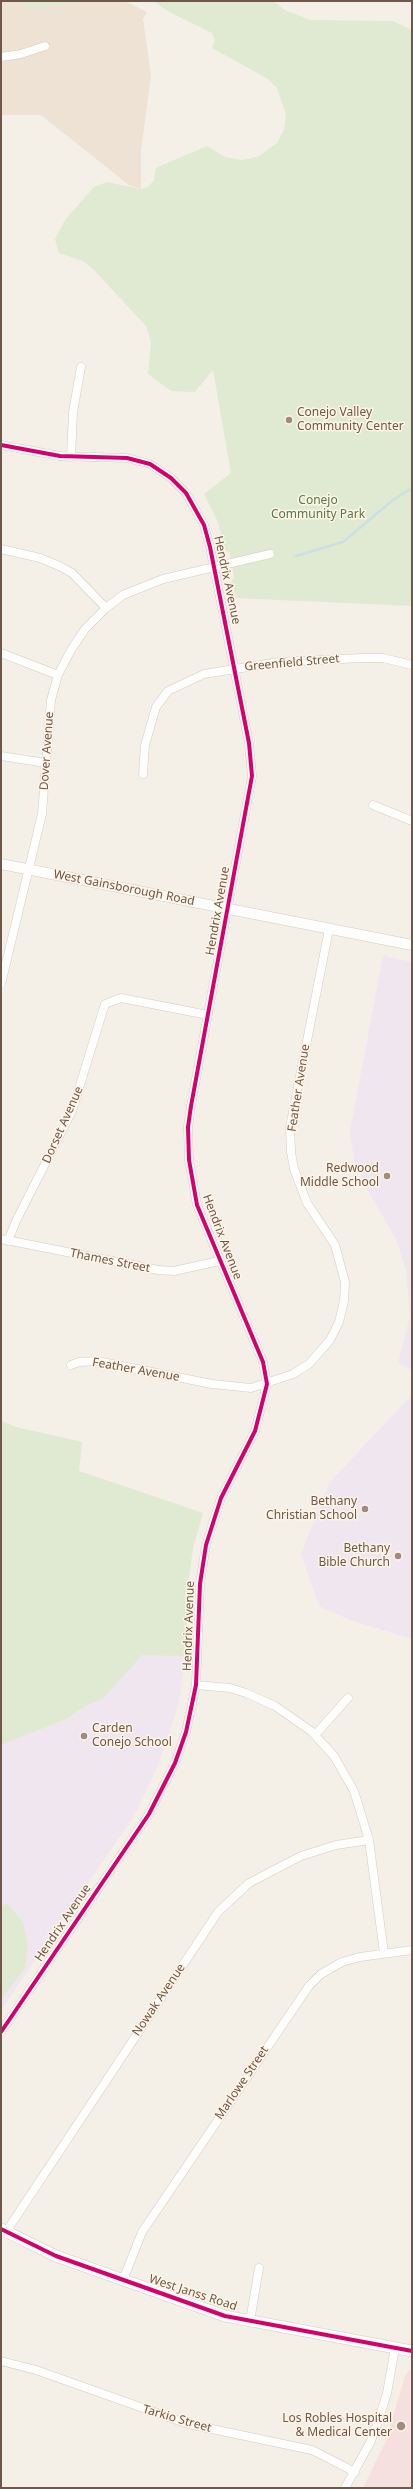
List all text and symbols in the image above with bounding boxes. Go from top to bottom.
place label: Conejo Valley Community Center [297,406,404,434]
marker: Conejo Valley Community Center [284,415,294,425]
park label: Conejo Community Park [271,494,365,522]
street label: Hendrix Avenue [211,534,243,626]
street label: Greenfield Street [244,652,340,674]
street label: Dover Avenue [37,711,57,791]
street label: Hendrix Avenue [203,865,233,957]
street label: West Gainsborough Road [52,867,196,909]
street label: Feather Avenue [285,1043,313,1133]
street label: Dorset Avenue [40,1084,86,1166]
place label: Redwood Middle School [300,1162,379,1190]
marker: Redwood Middle School [382,1171,392,1181]
street label: Hendrix Avenue [199,1192,245,1282]
street label: Thames Street [69,1246,151,1276]
street label: Feather Avenue [91,1355,181,1385]
place label: Bethany Christian School [266,1495,357,1523]
marker: Bethany Christian School [360,1504,370,1514]
place label: Bethany Bible Church [318,1542,390,1570]
marker: Bethany Bible Church [393,1551,403,1561]
street label: Hendrix Avenue [180,1581,198,1671]
place label: Carden Conejo School [92,1722,172,1750]
marker: Carden Conejo School [79,1731,89,1741]
street label: Hendrix Avenue [32,1882,94,1964]
street label: Nowak Avenue [130,1961,188,2039]
street label: Marlowe Street [212,2044,272,2122]
street label: West Janss Road [147,2272,239,2314]
street label: Tarkio Street [141,2402,213,2436]
place label: Los Robles Hospital & Medical Center [282,2412,392,2440]
marker: Los Robles Hospital & Medical Center [395,2420,407,2432]

